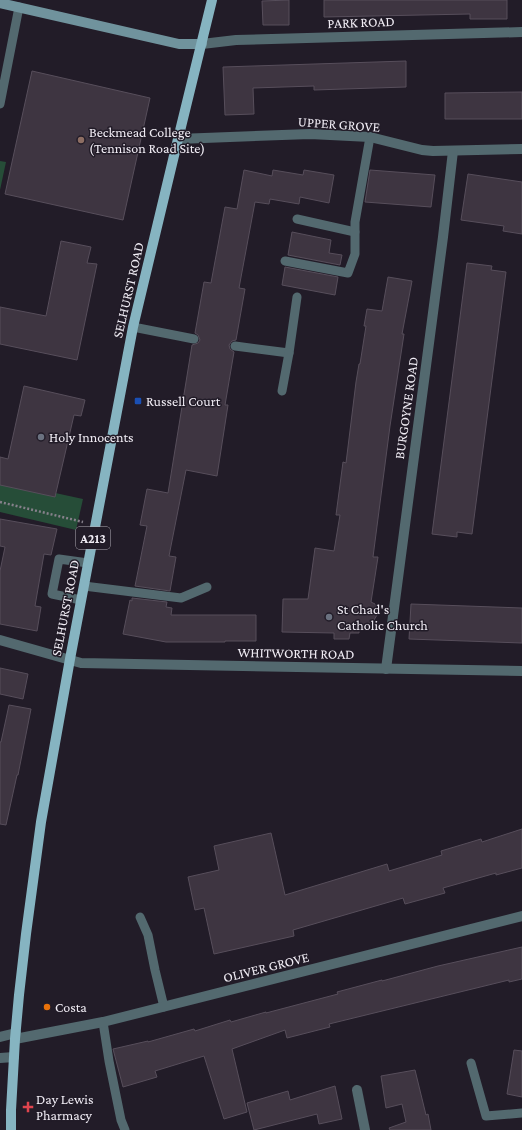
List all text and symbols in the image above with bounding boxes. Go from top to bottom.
street label: PARK ROAD [327,13,395,31]
street label: UPPER GROVE [297,113,381,135]
place label: Beckmead College (Tennison Road Site) [89,124,205,157]
marker: Beckmead College (Tennison Road Site) [76,135,86,145]
street label: SELHURST ROAD [109,240,147,340]
street label: BURGOYNE ROAD [391,356,421,460]
place label: Russell Court [146,393,221,409]
marker: Russell Court [133,396,143,406]
place label: Holy Innocents [49,429,134,445]
marker: Holy Innocents [36,432,46,442]
road number: A213 [76,527,110,549]
street label: SELHURST ROAD [48,558,82,658]
place label: St Chad's Catholic Church [337,601,428,633]
marker: St Chad's Catholic Church [324,612,334,622]
street label: WHITWORTH ROAD [237,644,355,662]
street label: OLIVER GROVE [221,949,311,985]
place label: Costa [55,999,87,1015]
marker: Costa [42,1002,52,1012]
place label: Day Lewis Pharmacy [36,1091,93,1123]
marker: Day Lewis Pharmacy [23,1102,33,1112]

